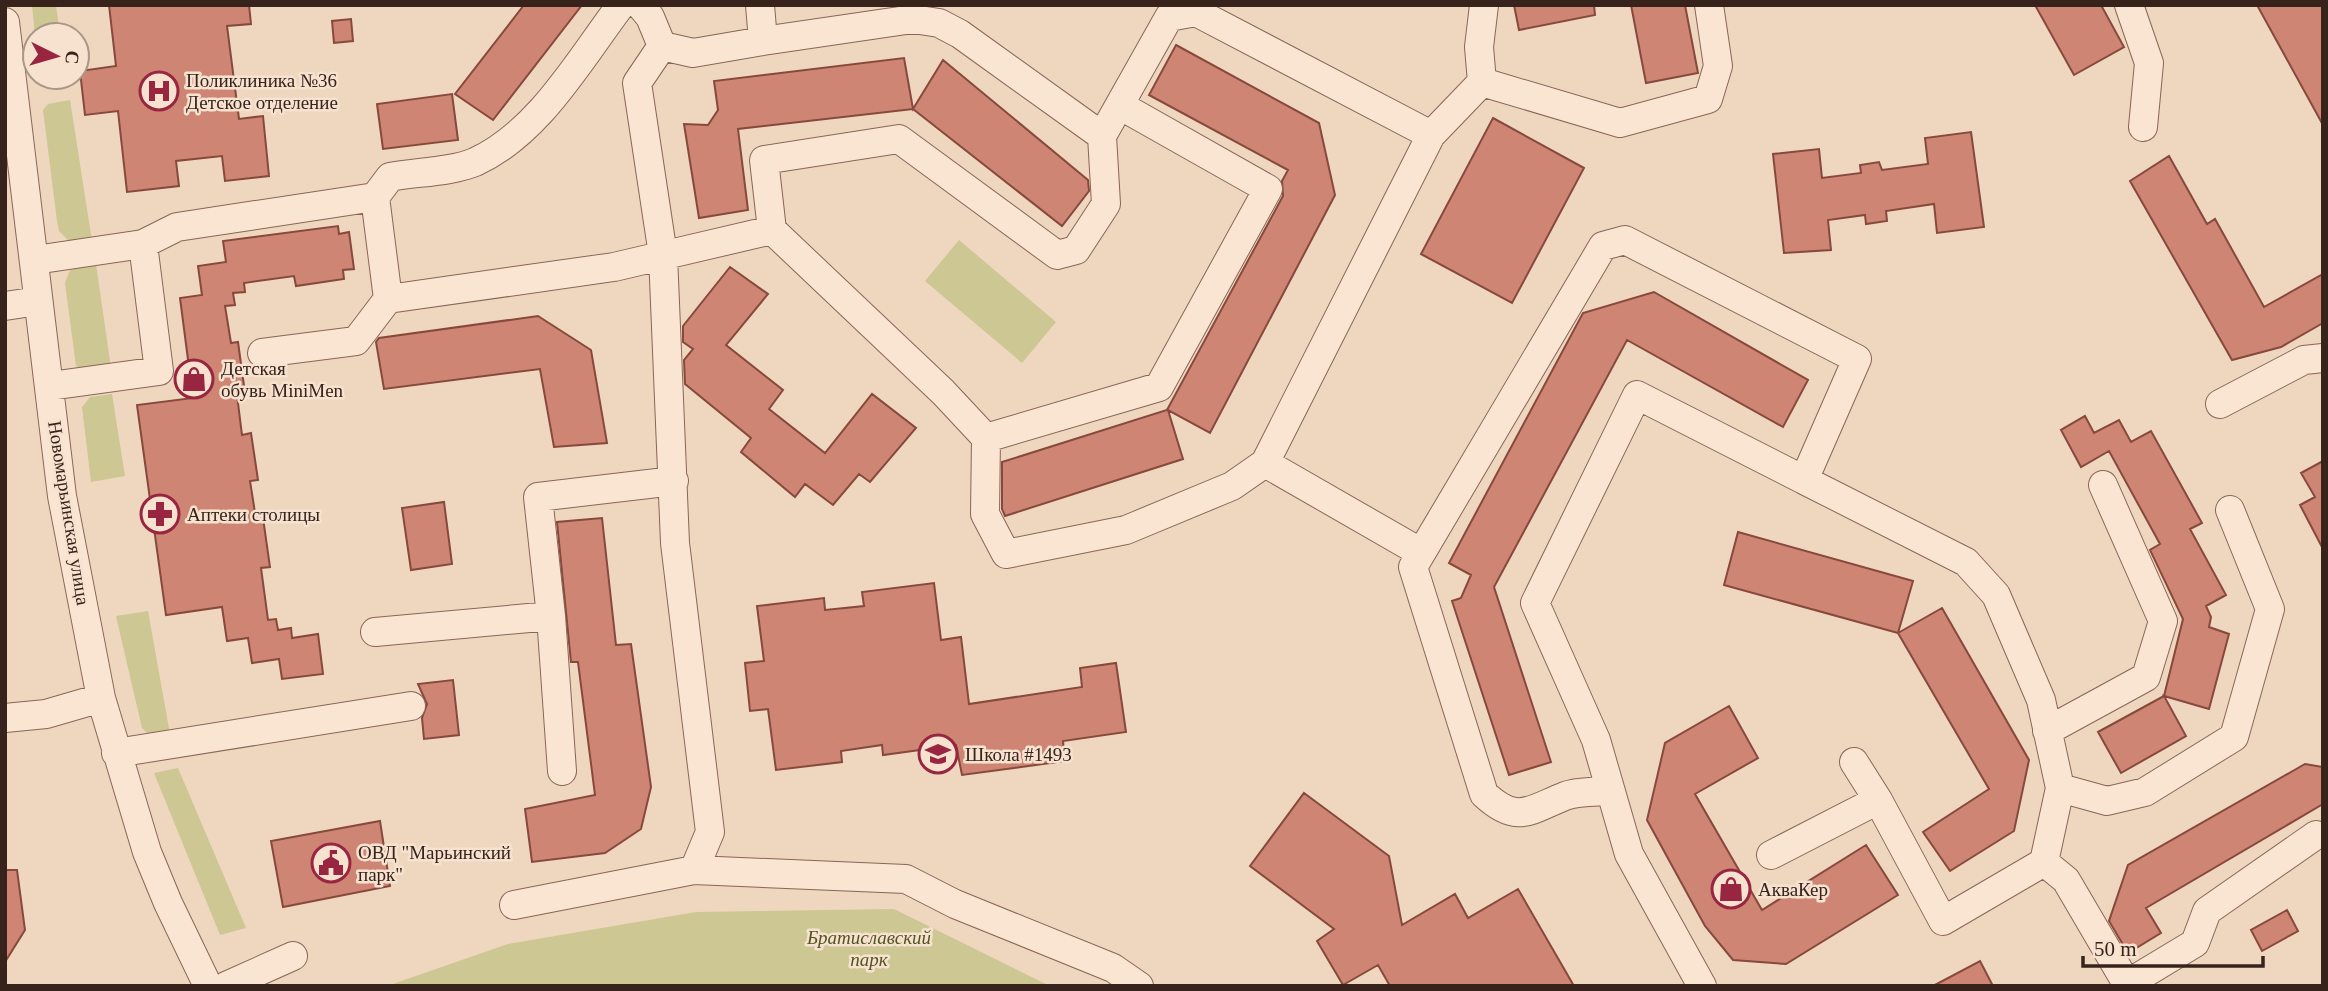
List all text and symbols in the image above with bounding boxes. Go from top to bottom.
north arrow [21,21,91,91]
text: С [61,50,83,65]
hospital icon: Поликлиника №36 Детское отделение [138,70,180,112]
place label: Поликлиника №36 Детское отделение [186,70,338,113]
shop icon: Детская обувь MiniMen [173,358,215,400]
place label: Детская обувь MiniMen [221,358,344,401]
street label: Новомарьинская улица [44,419,94,607]
pharmacy icon: Аптеки столицы [139,493,181,535]
place label: Аптеки столицы [187,504,320,525]
school or university icon: Школа #1493 [917,733,959,775]
place label: Школа #1493 [965,744,1072,765]
public building icon: ОВД "Марьинский парк" [310,842,352,884]
place label: ОВД "Марьинский парк" [358,842,511,885]
shop icon: АкваКер [1710,868,1752,910]
place label: АкваКер [1758,879,1828,900]
scale bar [2083,925,2263,969]
park label: Братиславский парк [806,927,932,970]
text: 50 m [2094,937,2137,961]

